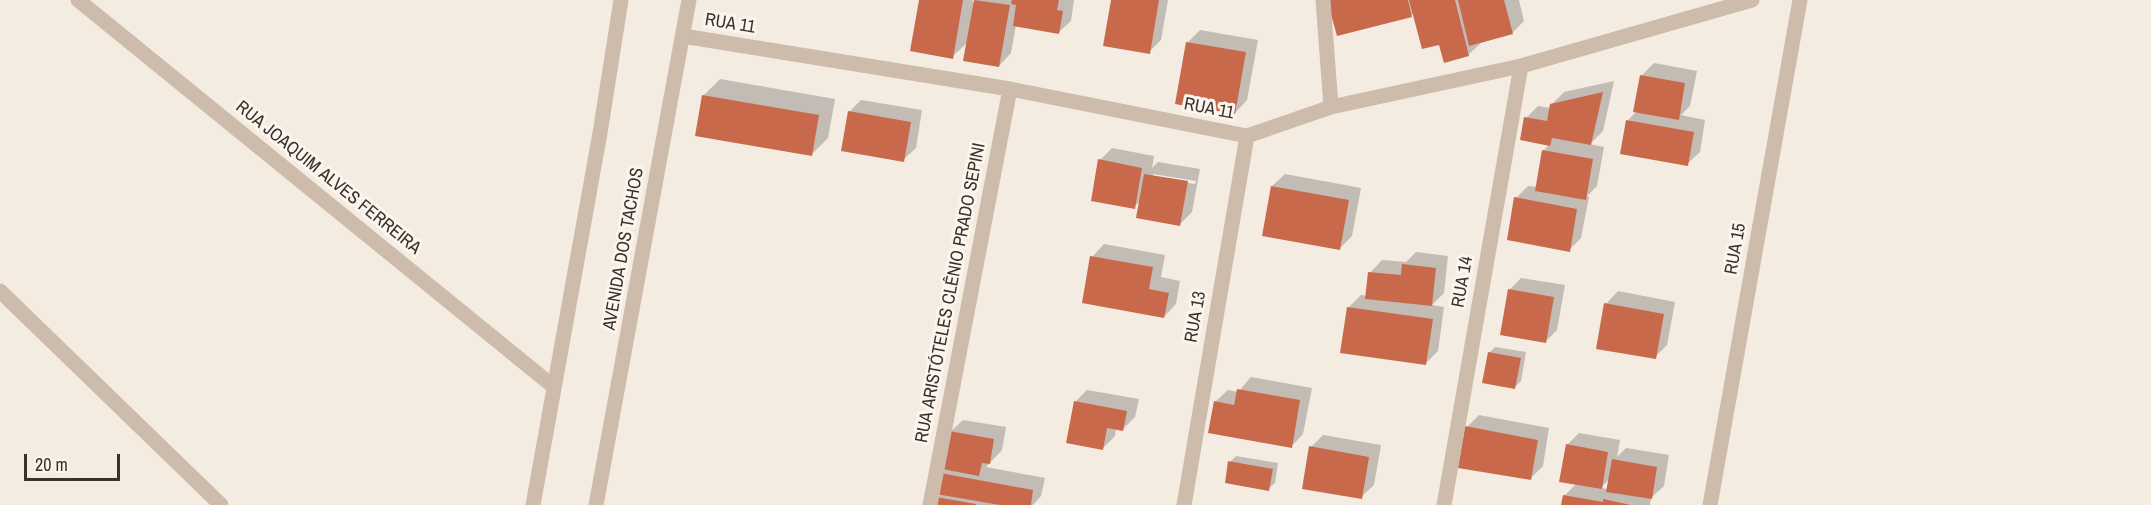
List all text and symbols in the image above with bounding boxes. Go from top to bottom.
street label: RUA 11 [703,9,757,39]
street label: RUA 11 [1182,94,1236,124]
street label: RUA JOAQUIM ALVES FERREIRA [231,97,425,259]
street label: RUA ARISTÓTELES CLÊNIO PRADO SEPINI [911,141,991,445]
street label: AVENIDA DOS TACHOS [599,166,649,332]
street label: RUA 15 [1721,222,1751,276]
street label: RUA 14 [1448,255,1478,309]
street label: RUA 13 [1181,290,1211,344]
scale bar [27,442,123,480]
text: 20 m [35,452,68,477]

